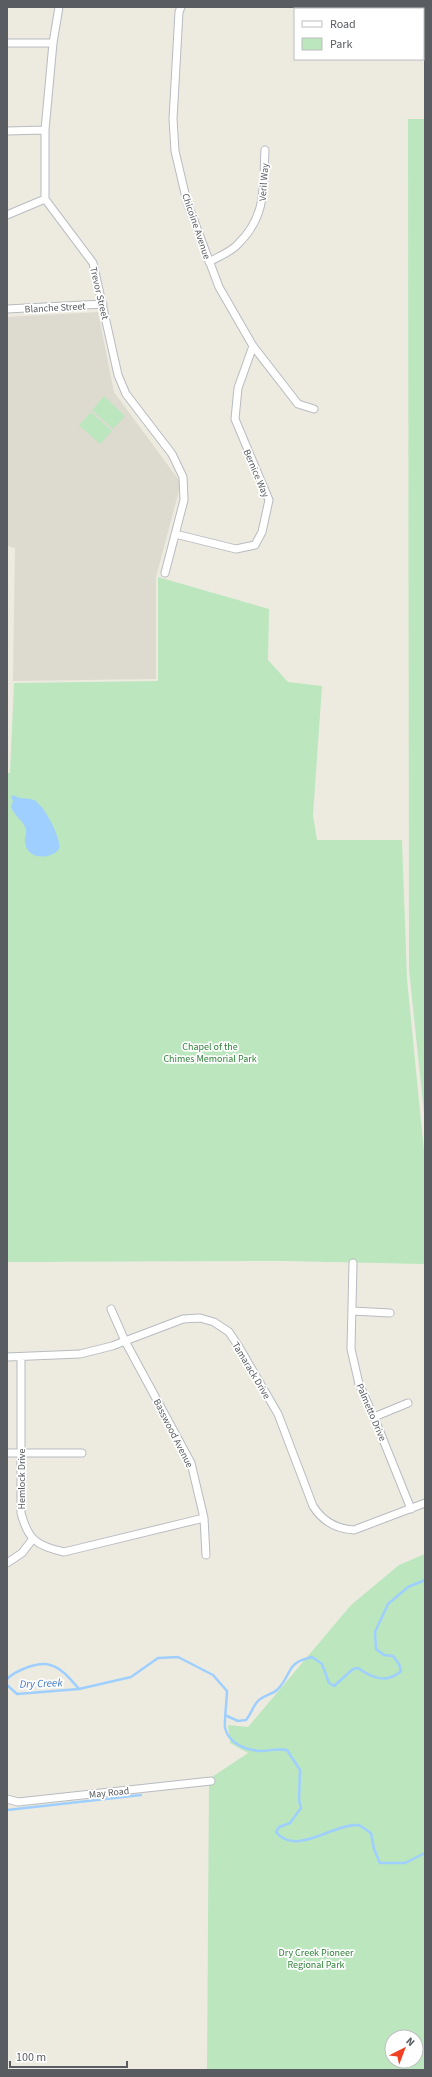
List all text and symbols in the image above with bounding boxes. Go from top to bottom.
legend [294,8,424,60]
text: Road [330,16,356,33]
text: Park [330,36,352,53]
street label: Veril Way [256,162,272,201]
street label: Chicoine Avenue [178,191,214,261]
street label: Trevor Street [86,265,112,322]
street label: Blanche Street [24,299,86,317]
street label: Bernice Way [240,447,273,500]
park label: Chapel of the Chimes Memorial Park [163,1040,257,1066]
street label: Tamarack Drive [229,1339,274,1402]
street label: Palmetto Drive [353,1381,390,1443]
street label: Basswood Avenue [150,1397,197,1470]
street label: Hemlock Drive [15,1449,29,1509]
water label: Dry Creek [19,1675,64,1692]
street label: May Road [88,1784,130,1802]
park label: Dry Creek Pioneer Regional Park [279,1946,354,1972]
north arrow [384,2029,424,2069]
text: N [403,2034,418,2050]
scale bar [10,2043,127,2069]
text: 100 m [16,2049,46,2066]

